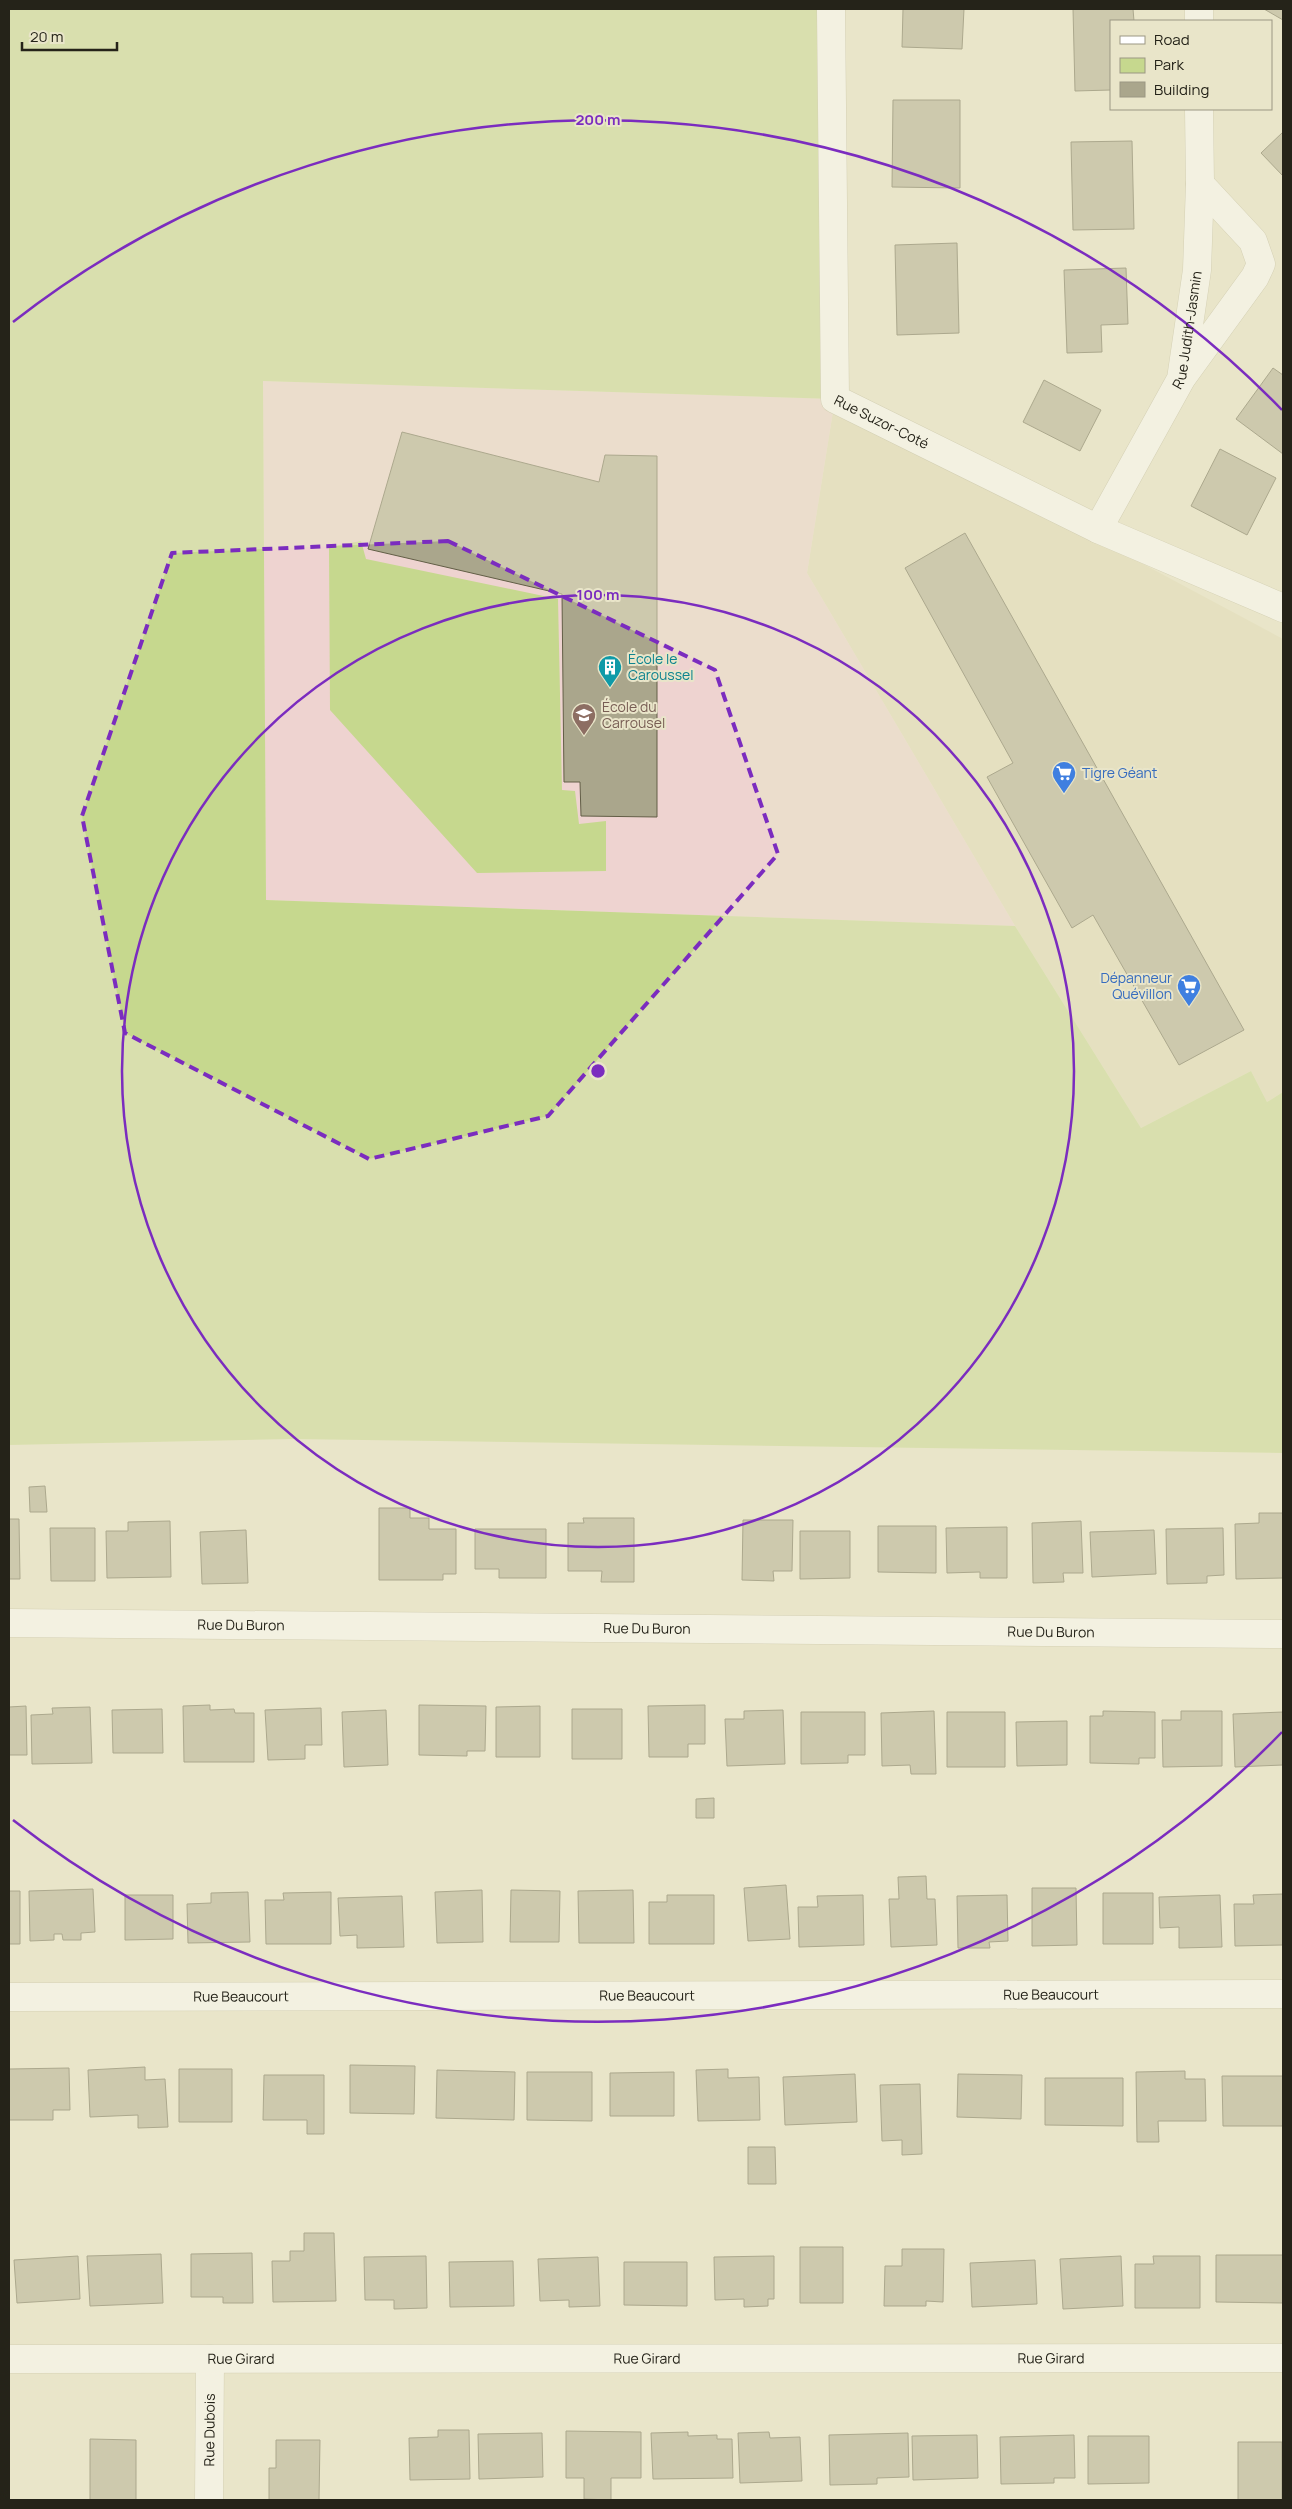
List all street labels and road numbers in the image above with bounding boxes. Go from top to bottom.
street label: Rue Judith-Jasmin [1167,270,1206,392]
street label: Rue Suzor-Coté [831,390,932,453]
street label: Rue Du Buron [197,1615,285,1634]
street label: Rue Du Buron [603,1618,691,1638]
street label: Rue Du Buron [1007,1622,1095,1641]
street label: Rue Beaucourt [1003,1984,1099,2004]
street label: Rue Beaucourt [599,1985,695,2005]
street label: Rue Beaucourt [193,1986,289,2006]
street label: Rue Girard [613,2348,681,2368]
street label: Rue Girard [1017,2348,1085,2367]
street label: Rue Girard [207,2349,275,2368]
street label: Rue Dubois [199,2393,219,2467]

